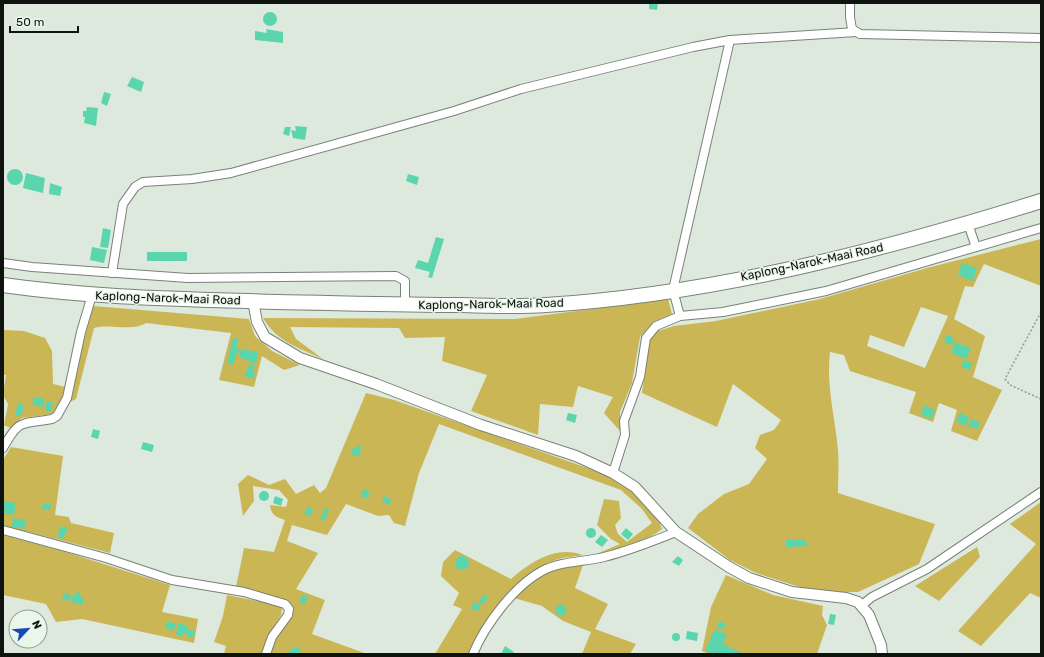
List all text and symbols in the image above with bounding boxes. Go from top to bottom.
scale bar [10,8,78,34]
text: 50 m [16,15,44,29]
street label: Kaplong-Narok-Maai Road [739,240,885,284]
street label: Kaplong-Narok-Maai Road [95,288,241,308]
street label: Kaplong-Narok-Maai Road [418,296,564,312]
north arrow [8,609,48,649]
text: N [29,618,44,631]

